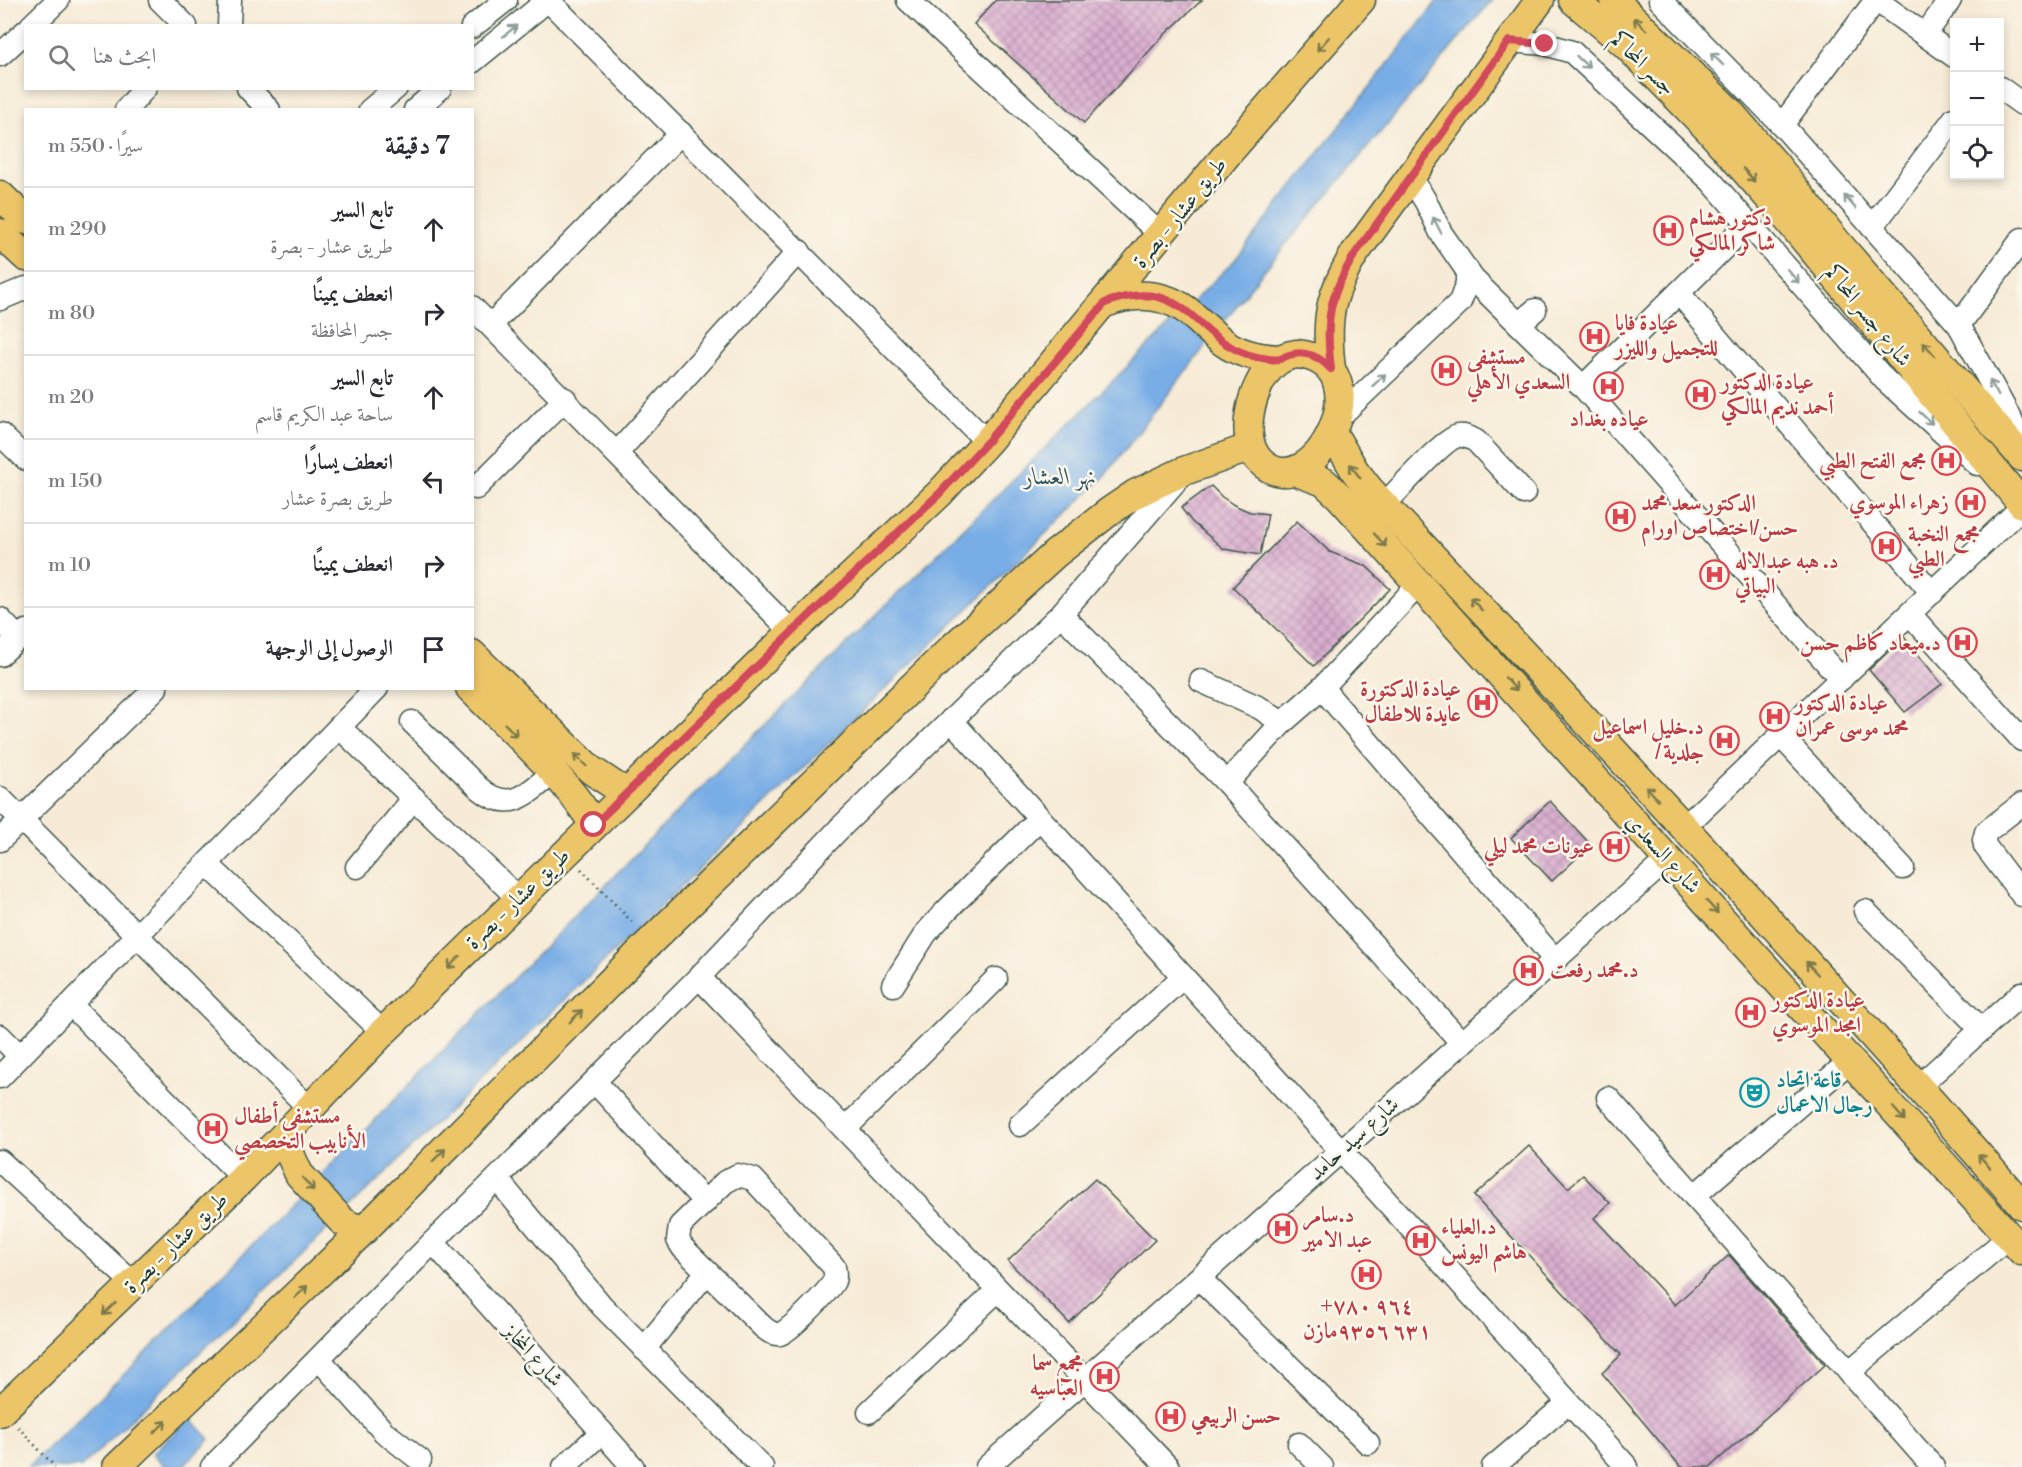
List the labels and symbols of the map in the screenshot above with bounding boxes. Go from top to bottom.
one-way arrow [1632,17,1647,32]
one-way arrow [502,24,517,38]
street label: جسر المحاكم [1601,26,1681,105]
route end [1531,30,1557,56]
one-way arrow [1316,36,1330,51]
one-way arrow [1709,52,1724,67]
one-way arrow [1575,55,1590,69]
street label: طريق عشار - بصرة [1127,152,1233,274]
one-way arrow [1742,167,1756,182]
one-way arrow [1843,194,1856,210]
place label: دكتور هشام شاكر المالكي [1689,205,1775,263]
hospital icon: دكتور هشام شاكر المالكي [1652,215,1684,247]
one-way arrow [1431,216,1442,234]
street label: شارع جسر المحاكم [1815,260,1917,376]
one-way arrow [1786,268,1800,283]
place label: عيادة فايا للتجميل والليزر [1612,310,1718,363]
hospital icon: عيادة فايا للتجميل والليزر [1578,320,1610,352]
one-way arrow [1922,342,1936,357]
place label: مستشفى السعدي الأهلي [1466,344,1570,403]
hospital icon: مستشفى السعدي الأهلي [1430,354,1462,386]
place label: عيادة الدكتور أحمد نديم المالكي [1718,369,1834,427]
hospital icon: عياده بغداد [1593,371,1625,403]
one-way arrow [1371,373,1386,387]
hospital icon: عيادة الدكتور أحمد نديم المالكي [1684,379,1716,411]
one-way arrow [1988,380,1999,398]
place label: عياده بغداد [1569,406,1649,433]
one-way arrow [1918,411,1933,425]
hospital icon: مجمع الفتح الطبي [1931,445,1963,477]
place label: مجمع الفتح الطبي [1819,448,1926,481]
water label: نهر العشار [1022,462,1096,492]
one-way arrow [1349,463,1361,479]
hospital icon: زهراء الموسوي [1954,486,1986,518]
place label: زهراء الموسوي [1849,489,1949,520]
place label: الدكتور سعد محمد حسن/اختصاص اورام [1641,490,1798,547]
hospital icon: الدكتور سعد محمد حسن/اختصاص اورام [1604,500,1636,532]
place label: مجمع النخبة الطبي [1908,521,1980,579]
hospital icon: مجمع النخبة الطبي [1871,531,1903,563]
one-way arrow [1373,532,1387,547]
place label: د. هبه عبدالاله البياتي [1734,548,1839,604]
hospital icon: د. هبه عبدالاله البياتي [1698,558,1730,590]
one-way arrow [1469,597,1483,612]
hospital icon: د.ميعاد كاظم حسن [1946,627,1978,659]
place label: د.ميعاد كاظم حسن [1800,630,1941,663]
place label: عيادة الدكتورة عايدة للاطفال [1360,676,1461,728]
one-way arrow [1504,676,1518,691]
hospital icon: عيادة الدكتورة عايدة للاطفال [1466,686,1498,718]
place label: عيادة الدكتور محمد موسى عمران [1792,690,1909,743]
hospital icon: عيادة الدكتور محمد موسى عمران [1758,700,1790,732]
place label: د.خليل اسماعيل / جلدية [1592,714,1704,766]
one-way arrow [504,723,519,737]
hospital icon: د.خليل اسماعيل / جلدية [1709,724,1741,756]
one-way arrow [572,752,587,767]
one-way arrow [1645,786,1659,801]
street label: شارع السعدي [1617,808,1706,903]
route start [580,811,606,837]
hospital icon: عيونات محمد ليلي [1599,830,1631,862]
place label: عيونات محمد ليلي [1483,833,1594,867]
street label: طريق عشار - بصرة [460,842,576,956]
one-way arrow [1705,899,1719,914]
hospital icon: د.محمد رفعت [1513,954,1545,986]
one-way arrow [446,955,461,970]
place label: د.محمد رفعت [1550,957,1639,984]
one-way arrow [1805,961,1819,976]
place label: عيادة الدكتور امجد الموسوي [1769,987,1865,1043]
hospital icon: عيادة الدكتور امجد الموسوي [1735,997,1767,1029]
one-way arrow [569,1009,584,1024]
place label: قاعة اتحاد رجال الاعمال [1776,1067,1873,1119]
theatre icon: قاعة اتحاد رجال الاعمال [1739,1077,1771,1109]
street label: شارع سيد حامد [1303,1091,1408,1190]
place label: مستشفى أطفال الأنابيب التخصصي [234,1100,366,1161]
one-way arrow [1892,1106,1906,1121]
hospital icon: مستشفى أطفال الأنابيب التخصصي [197,1113,229,1145]
one-way arrow [432,1147,447,1162]
one-way arrow [1977,1154,1991,1169]
one-way arrow [301,1176,315,1191]
street label: طريق عشار - بصرة [118,1186,234,1300]
place label: د.سامر عبد الامير [1300,1202,1372,1254]
hospital icon: د.سامر عبد الامير [1266,1212,1298,1244]
place label: د.العلياء هاشم اليونس [1441,1214,1527,1273]
hospital icon: د.العلياء هاشم اليونس [1404,1224,1436,1256]
hospital icon: +٩٦٤ ٧٨٠ ٦٣١ ٩٣٥٦مازن [1351,1258,1383,1290]
one-way arrow [293,1285,308,1299]
place label: +٩٦٤ ٧٨٠ ٦٣١ ٩٣٥٦مازن [1303,1293,1431,1345]
one-way arrow [101,1301,116,1316]
street label: شارع المخابز [493,1316,569,1395]
place label: مجمع سما العباسيه [1030,1350,1083,1402]
hospital icon: مجمع سما العباسيه [1088,1360,1120,1392]
hospital icon: حسن الربيعي [1154,1400,1186,1432]
place label: حسن الربيعي [1191,1403,1281,1436]
one-way arrow [152,1419,167,1434]

